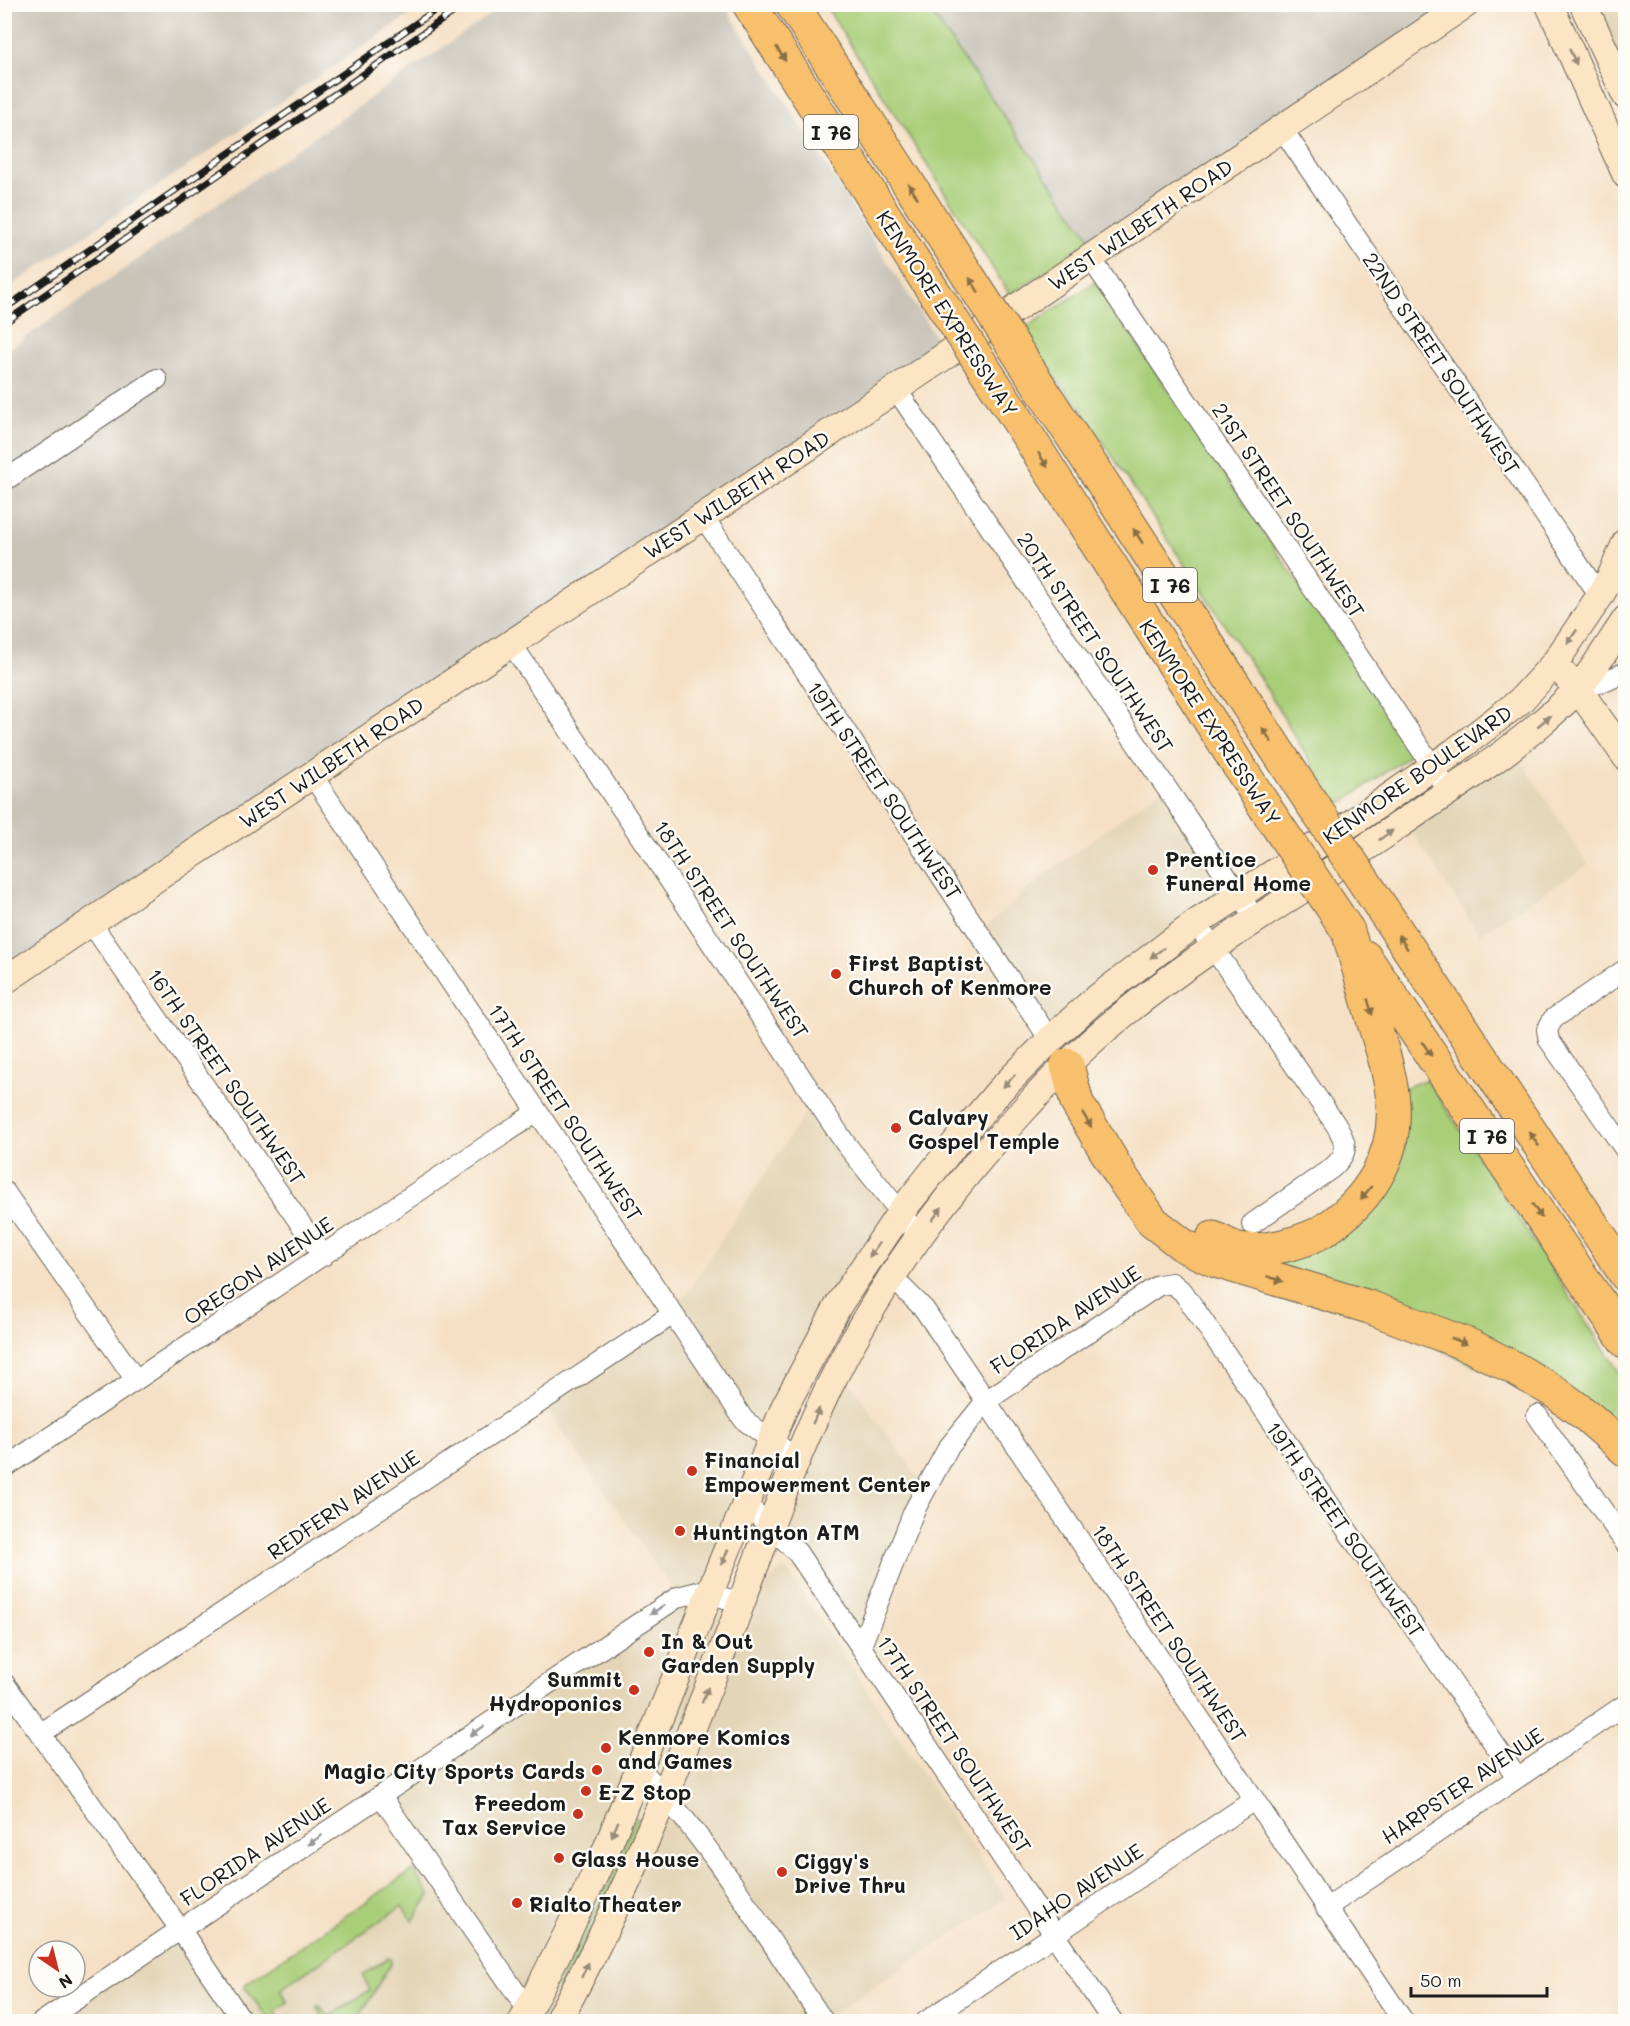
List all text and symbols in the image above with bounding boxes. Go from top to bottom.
one-way arrow [775,46,786,62]
one-way arrow [1569,49,1578,66]
road number: I 76 [804,115,858,149]
street label: WEST WILBETH ROAD [1043,152,1237,296]
one-way arrow [908,183,919,199]
street label: KENMORE EXPRESSWAY [871,205,1025,421]
street label: 22ND STREET SOUTHWEST [1357,247,1527,479]
one-way arrow [969,277,980,293]
street label: 21ST STREET SOUTHWEST [1207,397,1371,623]
street label: WEST WILBETH ROAD [638,424,834,564]
one-way arrow [1037,452,1049,468]
street label: 20TH STREET SOUTHWEST [1012,526,1180,758]
one-way arrow [1133,528,1144,544]
road number: I 76 [1143,568,1197,602]
street label: KENMORE EXPRESSWAY [1134,614,1288,830]
one-way arrow [1566,628,1578,644]
street label: 19TH STREET SOUTHWEST [802,676,968,904]
street label: WEST WILBETH ROAD [234,690,428,834]
street label: KENMORE BOULEVARD [1317,698,1517,850]
one-way arrow [1536,714,1552,727]
one-way arrow [1262,726,1273,743]
street label: 18TH STREET SOUTHWEST [649,814,815,1044]
one-way arrow [1377,829,1394,840]
place label: Prentice Funeral Home [1165,845,1311,896]
marker: Prentice Funeral Home [1146,863,1160,877]
one-way arrow [1398,934,1409,950]
one-way arrow [1149,946,1164,958]
place label: First Baptist Church of Kenmore [848,949,1052,1000]
street label: 16TH STREET SOUTHWEST [142,963,312,1189]
marker: First Baptist Church of Kenmore [829,967,843,981]
street label: 17TH STREET SOUTHWEST [483,998,649,1226]
one-way arrow [1366,998,1375,1016]
one-way arrow [1422,1041,1433,1057]
one-way arrow [1002,1074,1016,1088]
place label: Calvary Gospel Temple [908,1103,1060,1154]
one-way arrow [1081,1112,1092,1128]
road number: I 76 [1460,1119,1514,1153]
marker: Calvary Gospel Temple [889,1121,903,1135]
one-way arrow [1529,1131,1540,1148]
one-way arrow [1359,1185,1372,1201]
one-way arrow [1531,1202,1543,1218]
one-way arrow [931,1206,943,1222]
street label: OREGON AVENUE [178,1210,338,1330]
one-way arrow [868,1242,880,1258]
street label: FLORIDA AVENUE [984,1259,1146,1379]
one-way arrow [1266,1275,1284,1284]
one-way arrow [1451,1336,1469,1346]
one-way arrow [811,1407,821,1425]
street label: 19TH STREET SOUTHWEST [1261,1416,1431,1642]
street label: REDFERN AVENUE [262,1443,424,1565]
place label: Financial Empowerment Center [704,1446,931,1497]
marker: Financial Empowerment Center [685,1464,699,1478]
place label: Huntington ATM [692,1518,860,1545]
street label: 18TH STREET SOUTHWEST [1087,1518,1253,1748]
marker: Huntington ATM [673,1524,687,1538]
one-way arrow [720,1548,730,1566]
one-way arrow [649,1605,665,1616]
place label: In & Out Garden Supply [661,1627,815,1679]
street label: 17TH STREET SOUTHWEST [872,1630,1038,1858]
marker: In & Out Garden Supply [642,1645,656,1659]
place label: Summit Hydroponics [488,1665,622,1717]
marker: Summit Hydroponics [627,1683,641,1697]
one-way arrow [701,1686,711,1704]
street label: HARPSTER AVENUE [1376,1721,1548,1849]
place label: Kenmore Komics and Games [618,1723,790,1774]
one-way arrow [470,1725,486,1737]
marker: Kenmore Komics and Games [599,1741,613,1755]
place label: Magic City Sports Cards [324,1757,585,1785]
marker: Magic City Sports Cards [590,1763,604,1777]
place label: E-Z Stop [598,1778,691,1805]
marker: E-Z Stop [579,1784,593,1798]
place label: Freedom Tax Service [442,1789,566,1840]
street label: FLORIDA AVENUE [174,1791,336,1911]
marker: Freedom Tax Service [571,1807,585,1821]
one-way arrow [610,1821,620,1839]
one-way arrow [307,1834,324,1845]
street label: IDAHO AVENUE [1004,1836,1148,1946]
place label: Glass House [571,1845,699,1872]
place label: Ciggy's Drive Thru [794,1847,906,1898]
marker: Glass House [552,1851,566,1865]
marker: Ciggy's Drive Thru [775,1865,789,1879]
place label: Rialto Theater [529,1890,682,1917]
marker: Rialto Theater [510,1896,524,1910]
north arrow [27,1939,87,1999]
scale bar [1411,1960,1548,1998]
one-way arrow [580,1961,589,1978]
text: 50 m [1420,1968,1462,1992]
text: N [55,1970,77,1994]

